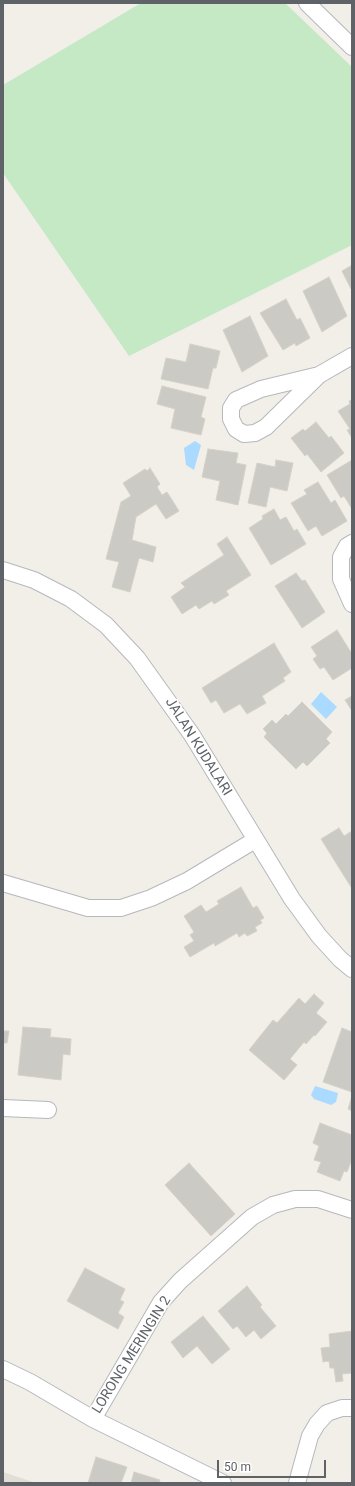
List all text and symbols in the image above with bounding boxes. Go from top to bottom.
street label: JALAN KUDALARI [161,695,235,799]
street label: LORONG MERINGIN 2 [89,1293,175,1417]
scale bar [219,1452,328,1478]
text: 50 m [224,1460,251,1474]

